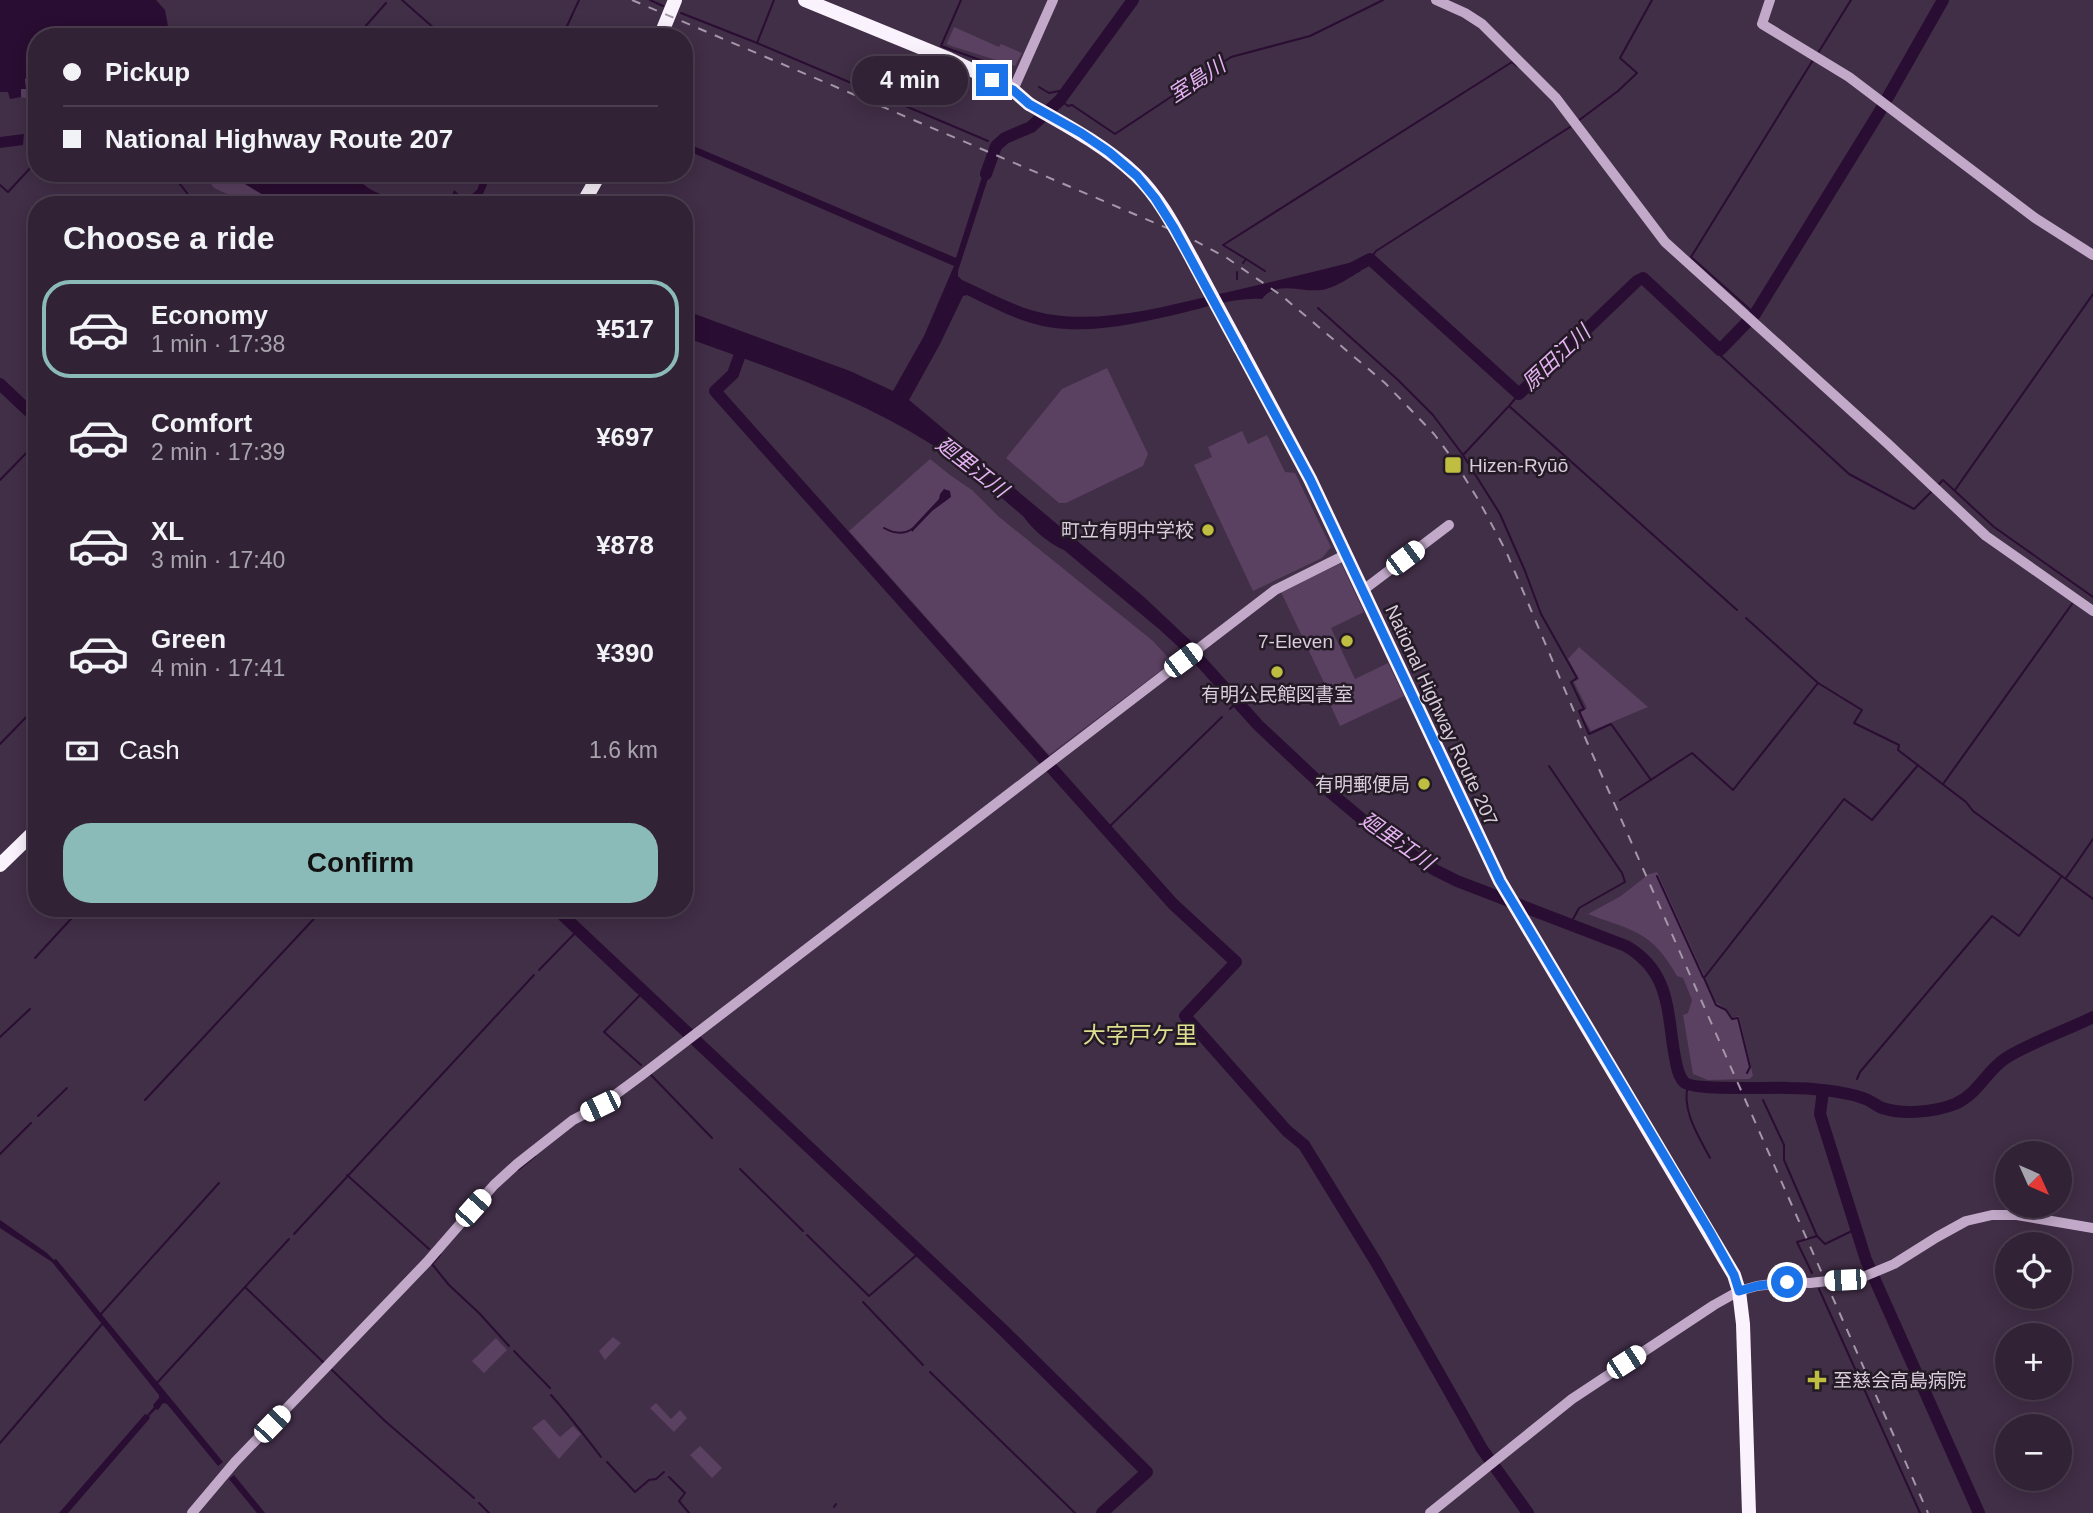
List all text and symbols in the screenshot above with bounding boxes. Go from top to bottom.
water label: 室島川 [1164,52,1231,106]
callout: 4 min [852,56,968,104]
text: Pickup [105,57,190,87]
route end [976,64,1008,96]
text: 4 min [880,67,940,93]
text: National Highway Route 207 [105,124,453,154]
text: Choose a ride [63,220,275,256]
icon: car [67,298,130,361]
text: Economy [151,300,268,330]
text: ¥517 [596,314,654,344]
water label: 原田江川 [1517,319,1596,395]
text: 1 min · 17:38 [151,331,285,357]
icon: car [67,406,130,469]
text: Comfort [151,408,252,438]
text: ¥697 [596,422,654,452]
water label: 廻里江川 [932,432,1014,503]
text: 2 min · 17:39 [151,439,285,465]
marker: Hizen-Ryūō [1443,455,1463,475]
place label: Hizen-Ryūō [1469,455,1568,476]
icon: car [67,514,130,577]
text: XL [151,516,184,546]
place label: 町立有明中学校 [1061,520,1194,541]
marker: 町立有明中学校 [1200,522,1216,538]
text: ¥878 [596,530,654,560]
car [1382,537,1429,579]
text: 3 min · 17:40 [151,547,285,573]
street label: National Highway Route 207 [1381,602,1502,829]
icon: car [67,622,130,685]
text: Green [151,624,226,654]
place label: 7-Eleven [1258,631,1333,652]
marker: 7-Eleven [1339,633,1355,649]
text: ¥390 [596,638,654,668]
car [1160,639,1207,681]
text: 4 min · 17:41 [151,655,285,681]
marker: 有明公民館図書室 [1269,664,1285,680]
place label: 有明公民館図書室 [1201,684,1353,705]
icon: cash [63,732,101,770]
text: Cash [119,735,180,765]
text: 1.6 km [589,737,658,763]
place label: 有明郵便局 [1315,774,1410,795]
marker: 有明郵便局 [1416,776,1432,792]
water label: 廻里江川 [1356,807,1440,875]
button: Confirm [63,823,658,903]
district label: 大字戸ケ里 [1083,1022,1198,1048]
car [577,1087,624,1125]
north arrow [1995,1141,2072,1218]
map controls [1995,1141,2072,1491]
car [452,1185,495,1231]
button: locate [1995,1232,2072,1309]
route start [1771,1266,1803,1298]
car [1824,1268,1867,1292]
button: + [1995,1323,2072,1400]
car [1603,1342,1650,1382]
marker: 至慈会高島病院 [1807,1370,1827,1390]
place label: 至慈会高島病院 [1833,1370,1966,1391]
car [250,1402,295,1446]
button: − [1995,1414,2072,1491]

